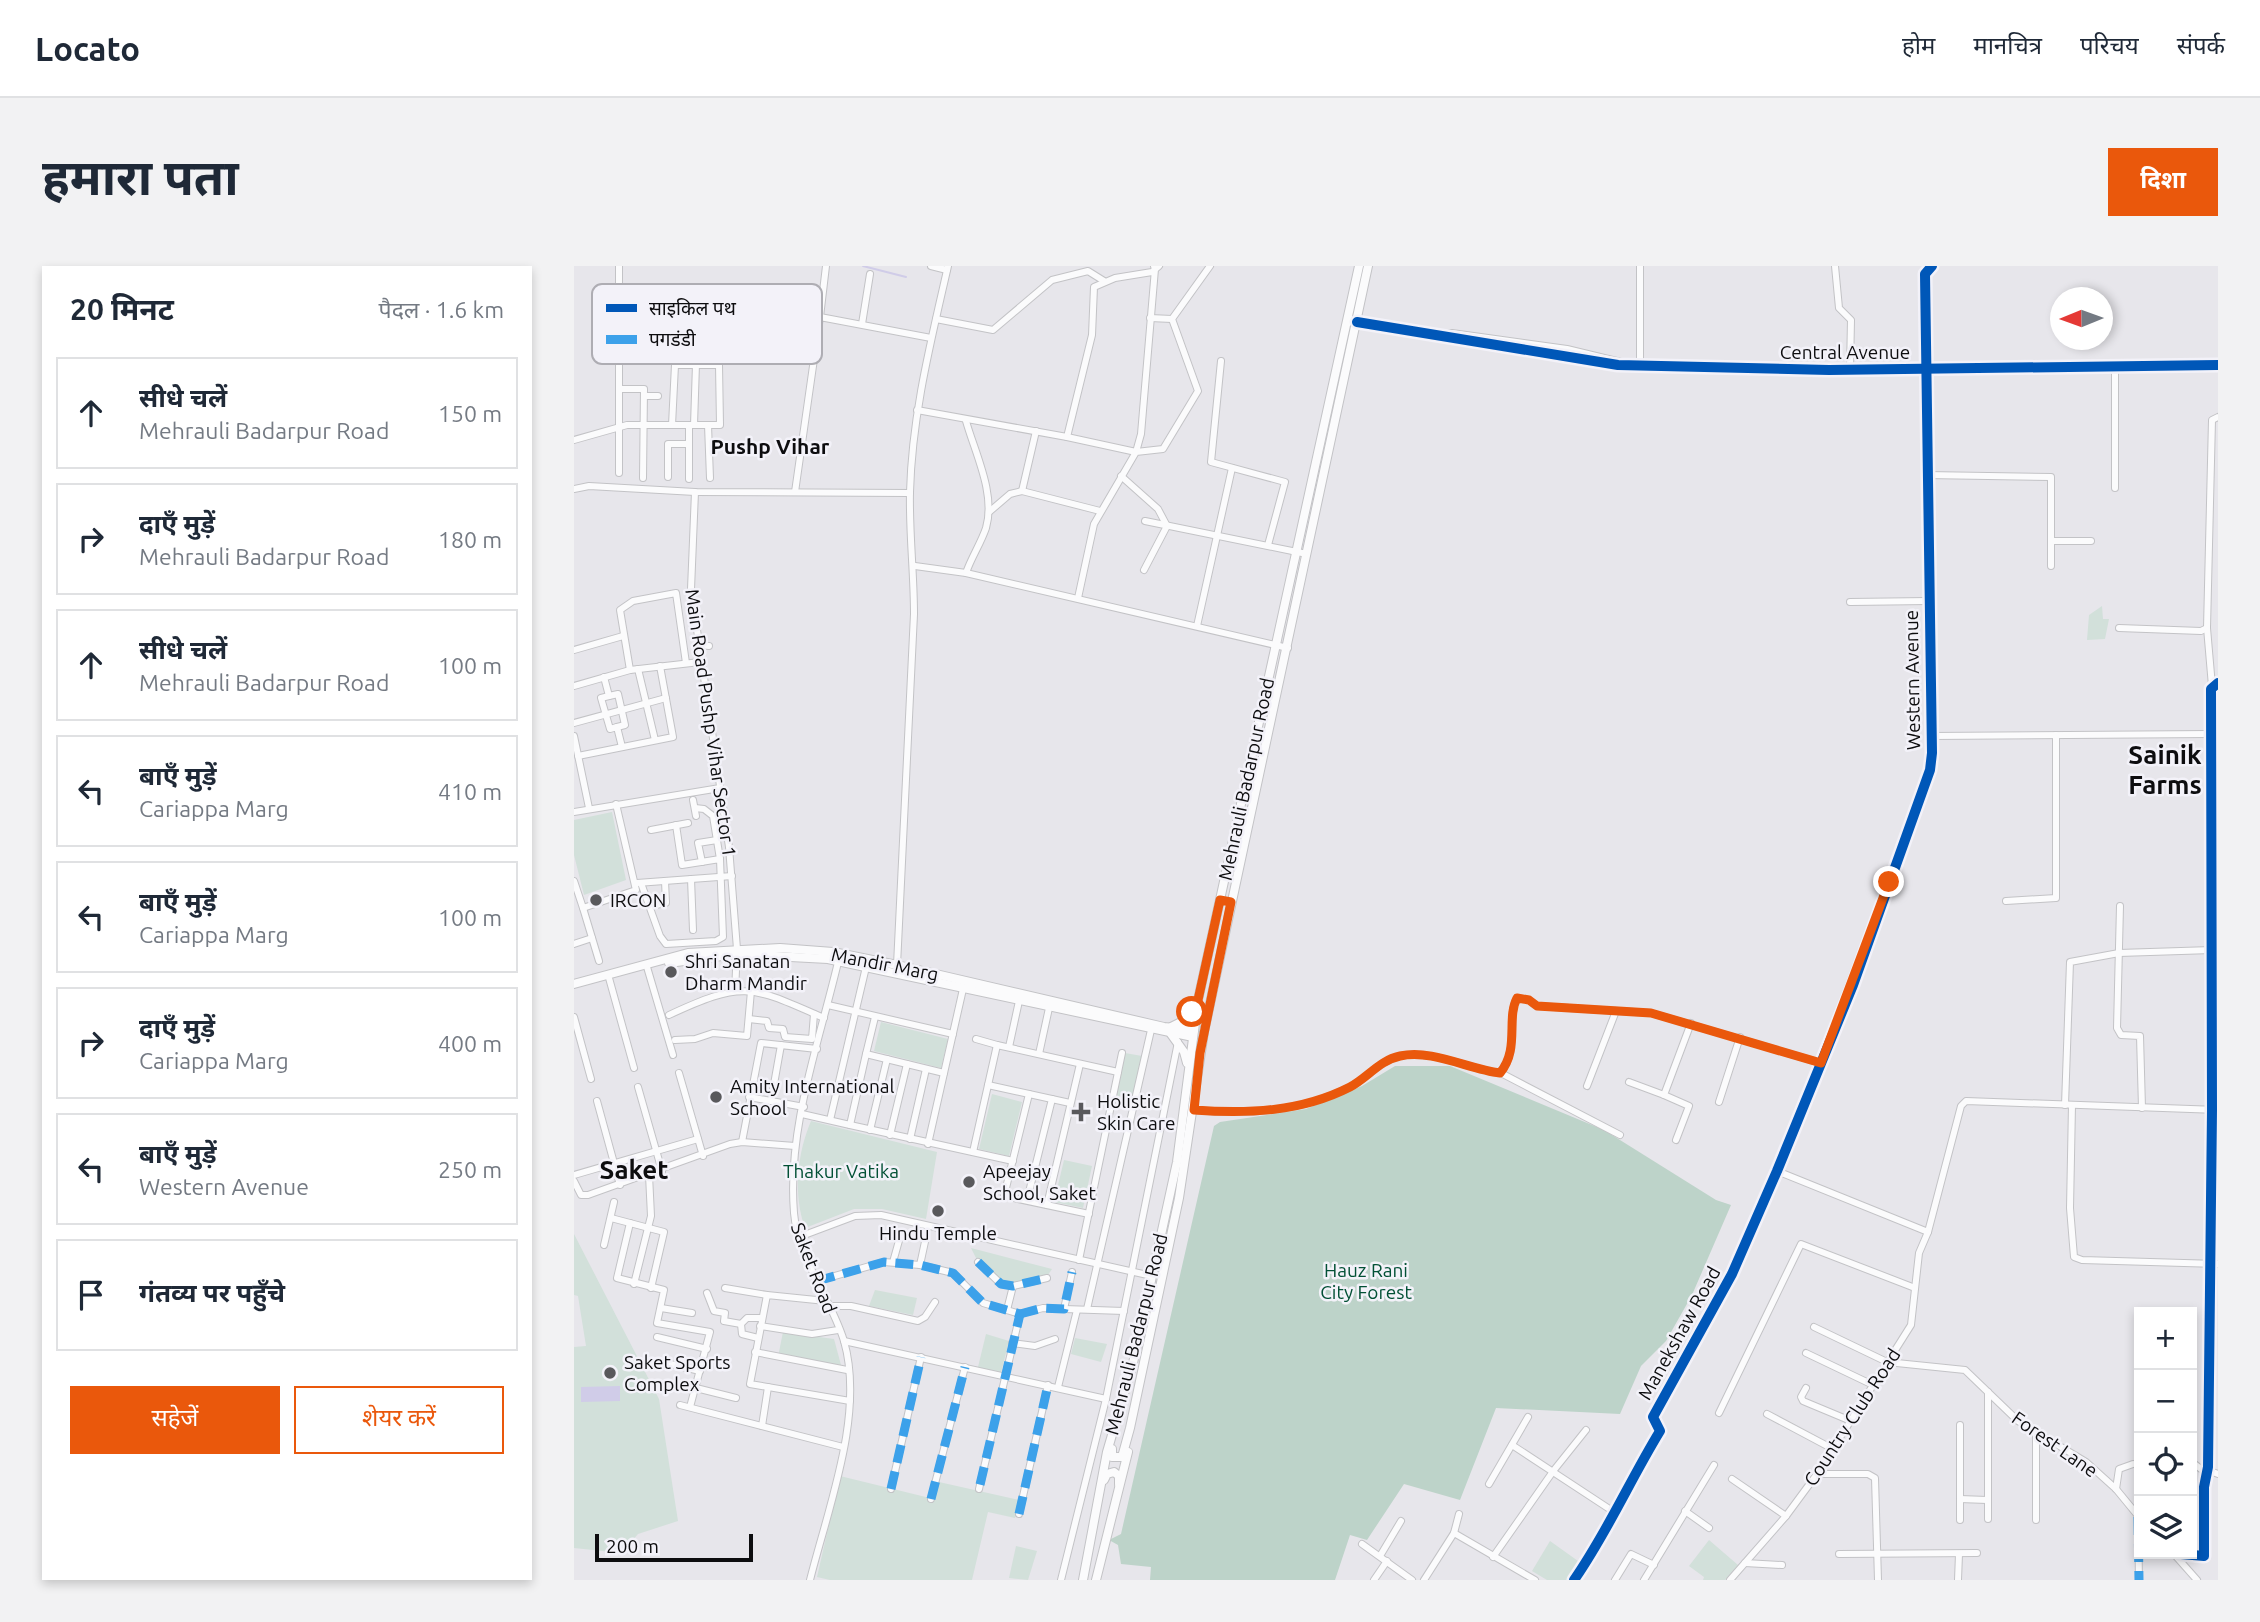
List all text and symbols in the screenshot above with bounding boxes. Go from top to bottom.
text: Locato [35,30,140,67]
text: होम [1902,32,1935,59]
text: मानचित्र [1973,32,2042,59]
text: परिचय [2080,32,2139,59]
text: संपर्क [2177,32,2225,59]
button: दिशा [2108,148,2218,216]
text: हमारा पता [42,149,239,204]
legend [592,284,822,364]
north arrow [2050,287,2113,350]
text: 20 मिनट [70,292,174,326]
text: पैदल · 1.6 km [379,297,504,322]
text: साइकिल पथ [649,297,737,319]
text: पगडंडी [649,328,697,350]
street label: Central Avenue [1780,341,1910,363]
text: सीधे चलें [139,383,227,412]
icon: ahead [72,394,110,432]
text: 150 m [438,401,502,426]
text: Mehrauli Badarpur Road [139,418,389,443]
district label: Pushp Vihar [711,434,830,458]
text: दाएँ मुड़ें [139,509,215,538]
icon: right [72,520,110,558]
text: 180 m [438,527,502,552]
text: Mehrauli Badarpur Road [139,544,389,569]
street label: Main Road Pushp Vihar Sector 1 [681,588,741,858]
street label: Western Avenue [1900,610,1924,750]
text: सीधे चलें [139,635,227,664]
icon: ahead [72,646,110,684]
text: 100 m [438,653,502,678]
text: Mehrauli Badarpur Road [139,670,389,695]
street label: Mehrauli Badarpur Road [1214,676,1278,882]
district label: Sainik Farms [2128,740,2202,799]
text: बाएँ मुड़ें [139,761,216,790]
icon: left [72,772,110,810]
text: 410 m [438,779,502,804]
text: Cariappa Marg [139,796,289,821]
route end [1873,866,1904,897]
text: बाएँ मुड़ें [139,887,216,916]
place label: IRCON [610,889,666,911]
marker: IRCON [588,892,604,908]
icon: left [72,898,110,936]
text: 100 m [438,905,502,930]
text: Cariappa Marg [139,922,289,947]
street label: Mandir Marg [830,943,940,985]
place label: Shri Sanatan Dharm Mandir [685,950,807,994]
marker: Shri Sanatan Dharm Mandir [663,964,679,980]
route start [1176,996,1207,1027]
text: दाएँ मुड़ें [139,1013,215,1042]
icon: right [72,1024,110,1062]
text: 400 m [438,1031,502,1056]
text: Cariappa Marg [139,1048,289,1073]
place label: Amity International School [730,1075,895,1119]
marker: Amity International School [708,1089,724,1105]
place label: Holistic Skin Care [1097,1090,1175,1134]
marker: Holistic Skin Care [1071,1102,1091,1122]
text: बाएँ मुड़ें [139,1139,216,1168]
icon: left [72,1150,110,1188]
district label: Saket [599,1155,669,1184]
text: 250 m [438,1157,502,1182]
park label: Thakur Vatika [783,1160,899,1182]
place label: Apeejay School, Saket [983,1160,1096,1204]
text: Western Avenue [139,1174,309,1199]
marker: Apeejay School, Saket [961,1174,977,1190]
marker: Hindu Temple [930,1203,946,1219]
street label: Saket Road [787,1220,841,1316]
place label: Hindu Temple [879,1222,997,1244]
street label: Mehrauli Badarpur Road [1100,1231,1172,1437]
park label: Hauz Rani City Forest [1320,1259,1412,1303]
street label: Manekshaw Road [1633,1263,1725,1403]
icon: arrive [72,1276,110,1314]
text: गंतव्य पर पहुँचे [139,1278,285,1307]
map controls [2134,1307,2197,1559]
button: + [2134,1307,2197,1370]
street label: Country Club Road [1799,1344,1905,1490]
place label: Saket Sports Complex [624,1351,730,1395]
marker: Saket Sports Complex [602,1365,618,1381]
button: − [2134,1370,2197,1433]
button: सहेजें [70,1386,280,1454]
button: शेयर करें [294,1386,504,1454]
street label: Forest Lane [2008,1406,2102,1482]
button: locate [2134,1433,2197,1496]
button: layers [2134,1496,2197,1559]
scale bar [595,1531,752,1563]
text: 200 m [606,1535,659,1557]

